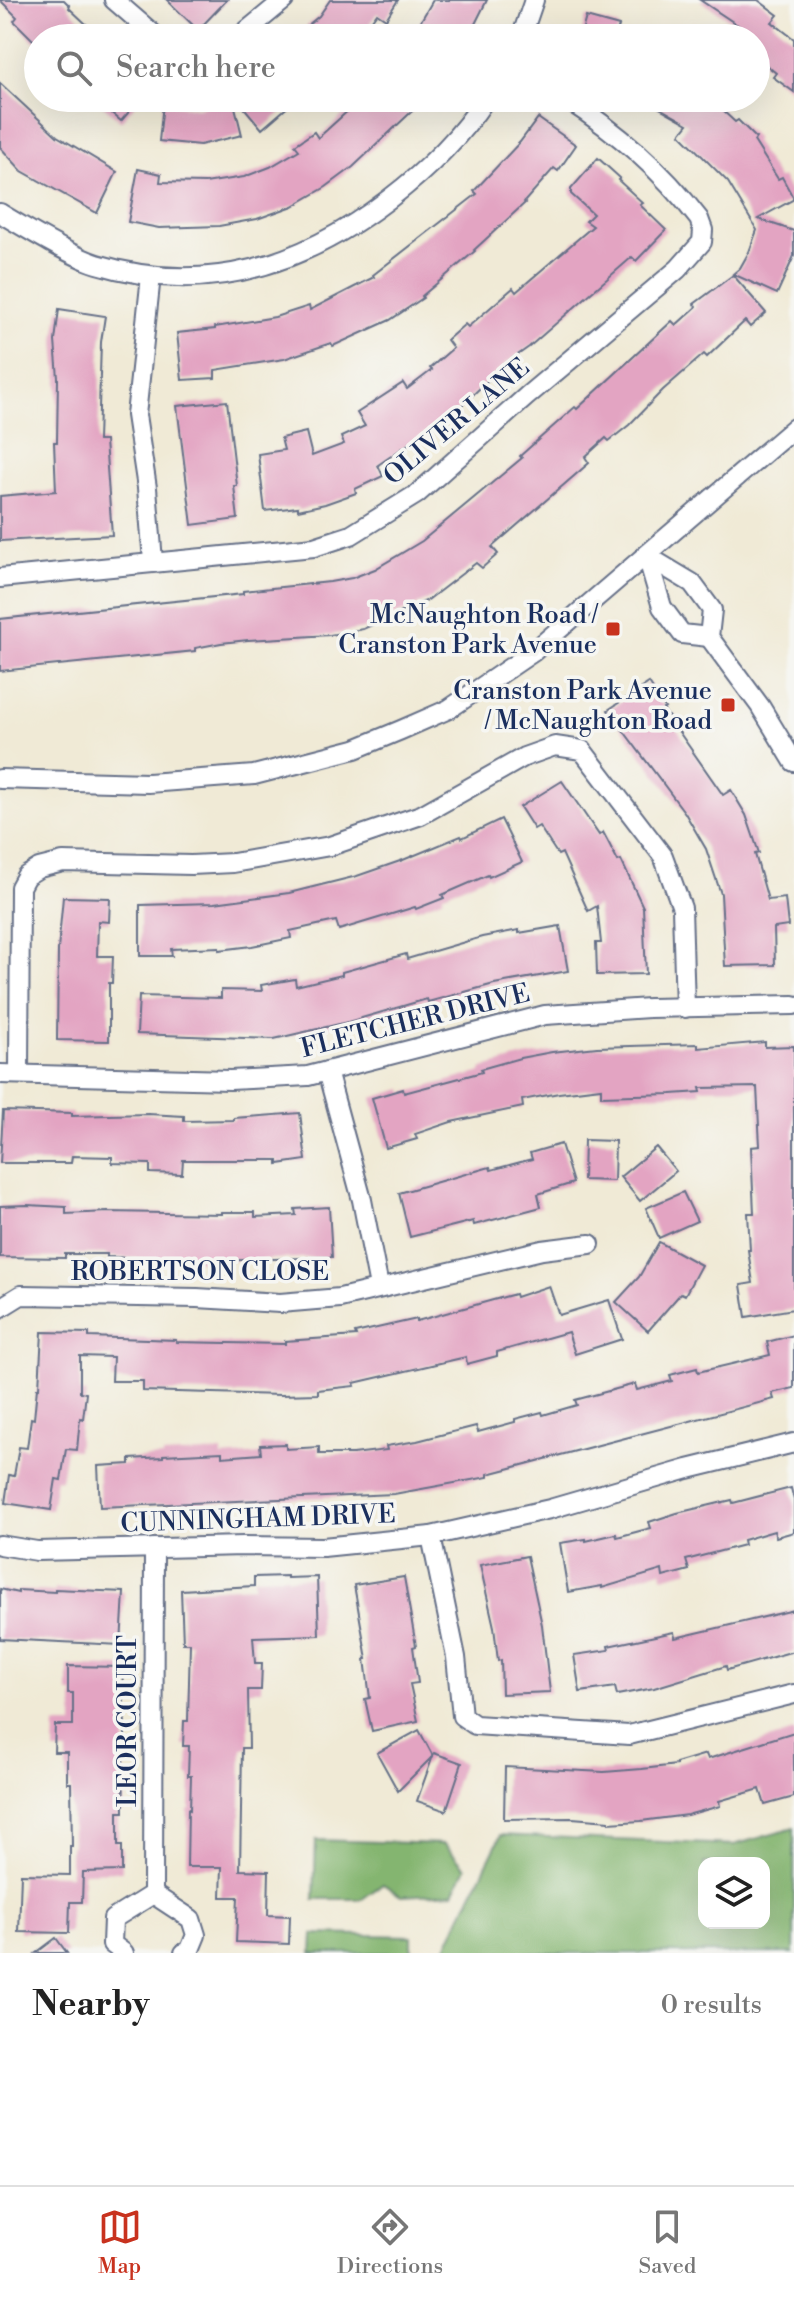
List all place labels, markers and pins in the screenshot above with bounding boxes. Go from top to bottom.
place label: McNaughton Road / Cranston Park Avenue [338,599,599,661]
marker: McNaughton Road / Cranston Park Avenue [604,620,622,638]
place label: Cranston Park Avenue / McNaughton Road [453,675,712,737]
marker: Cranston Park Avenue / McNaughton Road [719,696,737,714]

